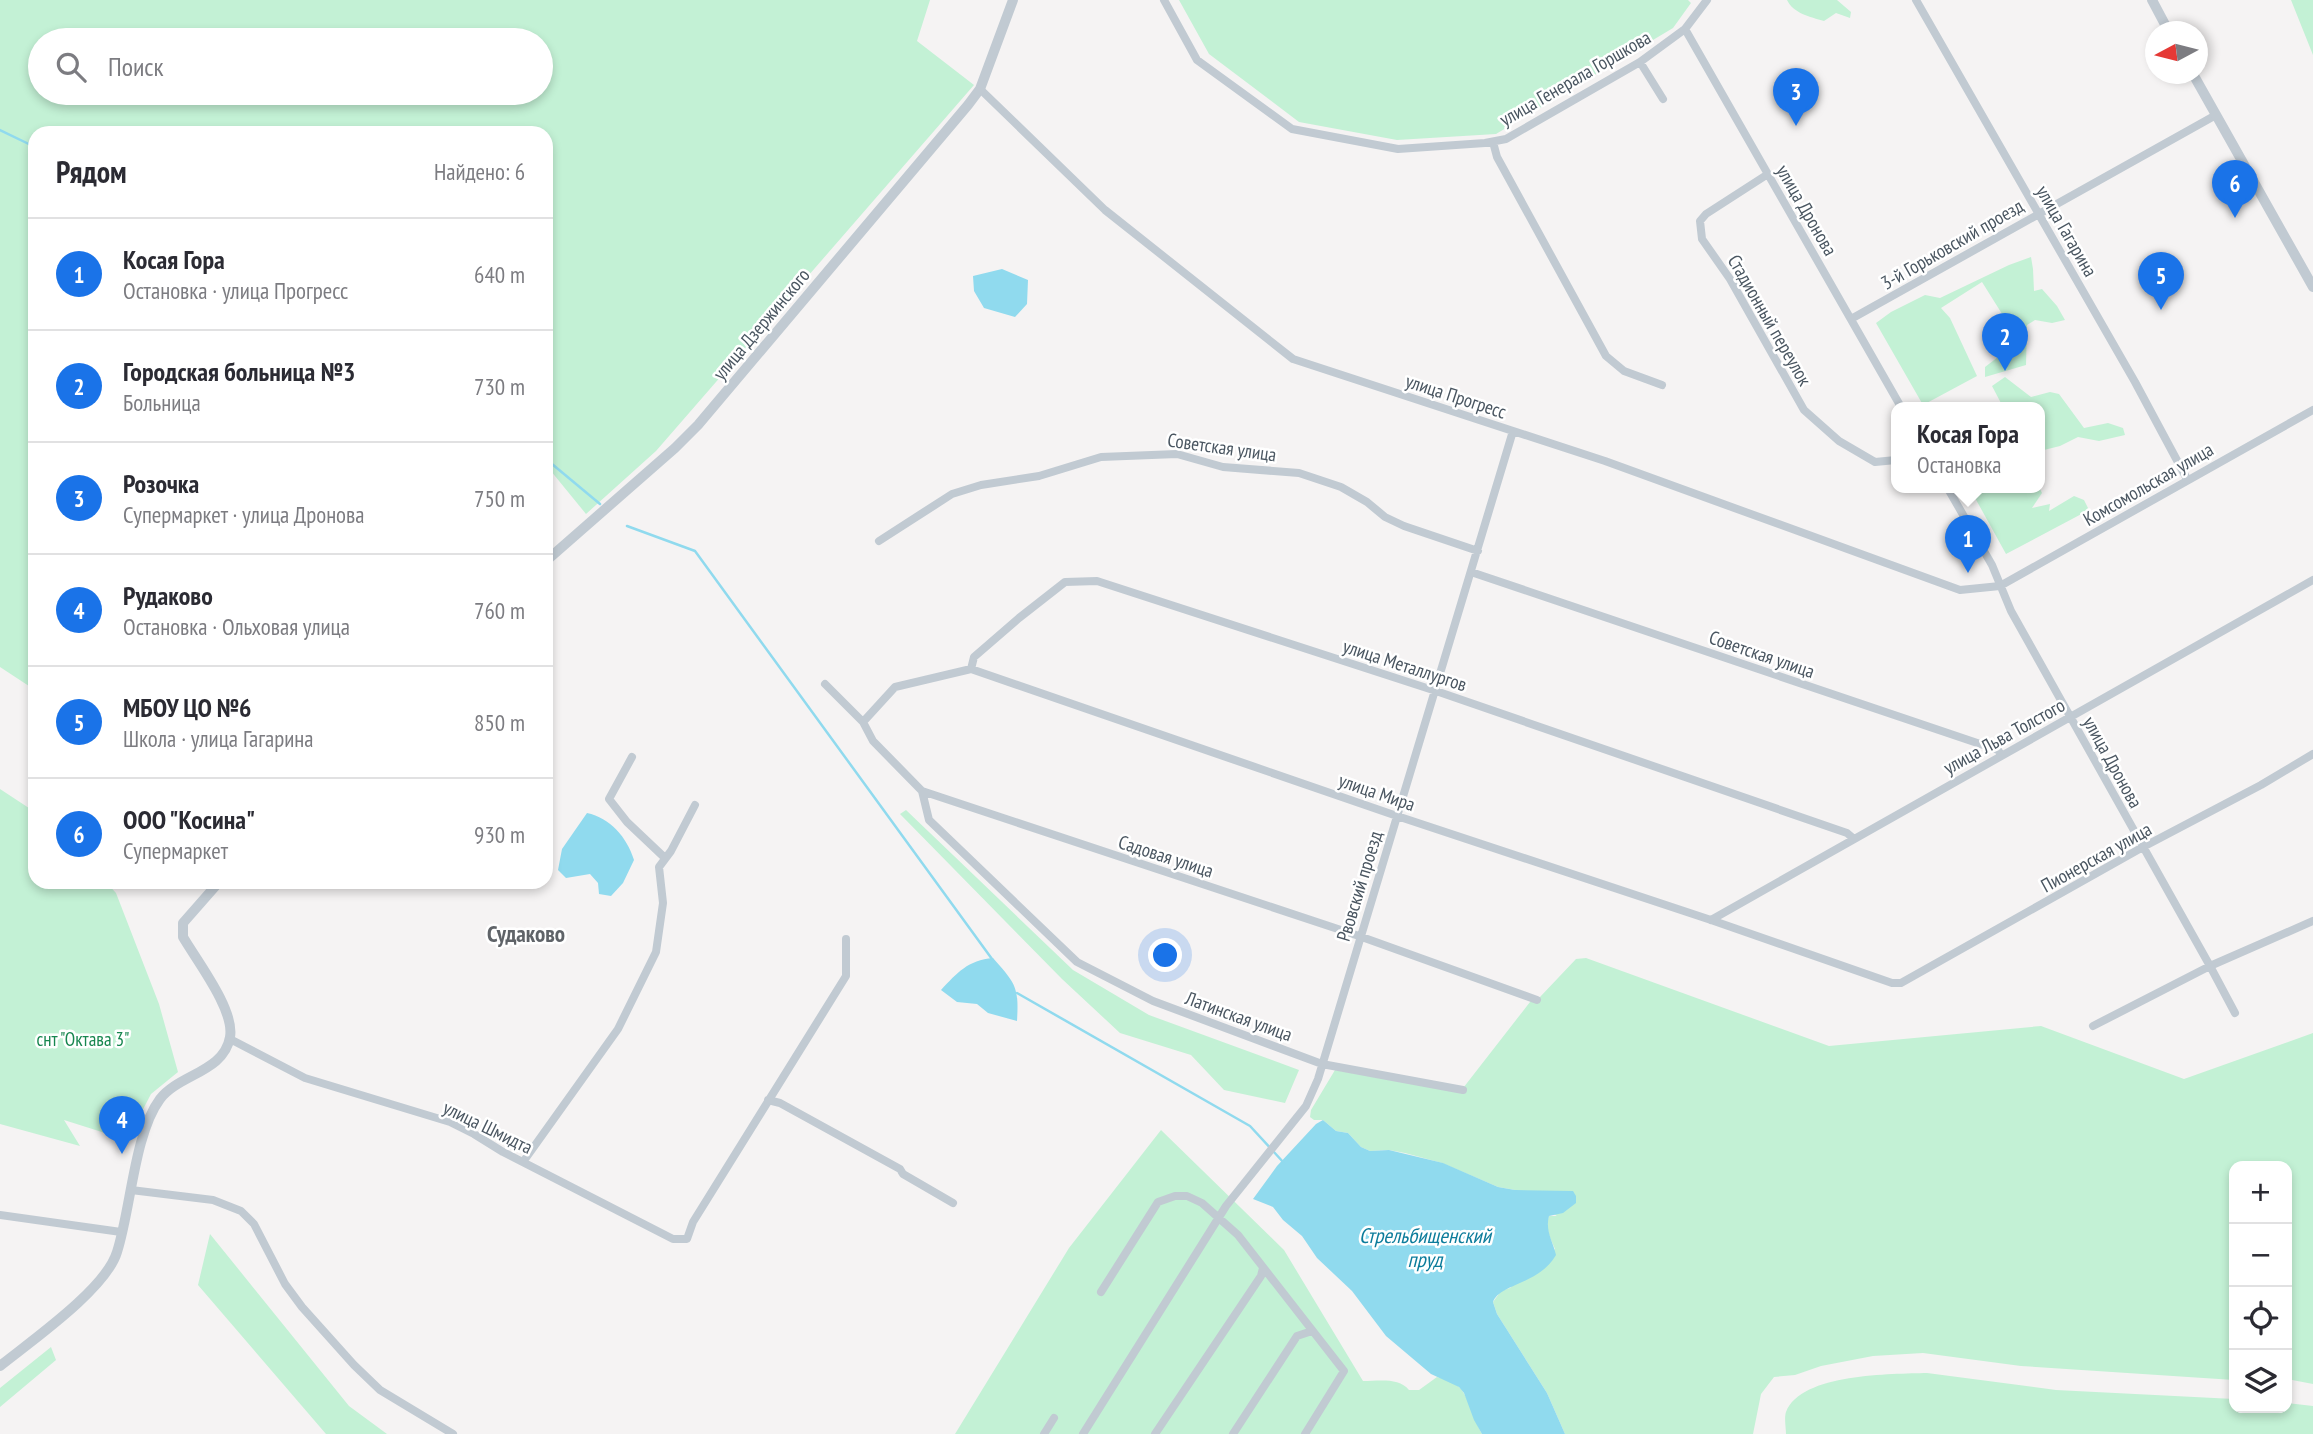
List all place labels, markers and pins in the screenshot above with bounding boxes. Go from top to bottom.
pin: 3 [1773,68,1819,126]
pin: 6 [2212,160,2258,218]
pin: 5 [2138,252,2184,310]
pin: 2 [1982,313,2028,371]
pin: 1 [1945,515,1991,573]
pin: 4 [99,1096,145,1154]

